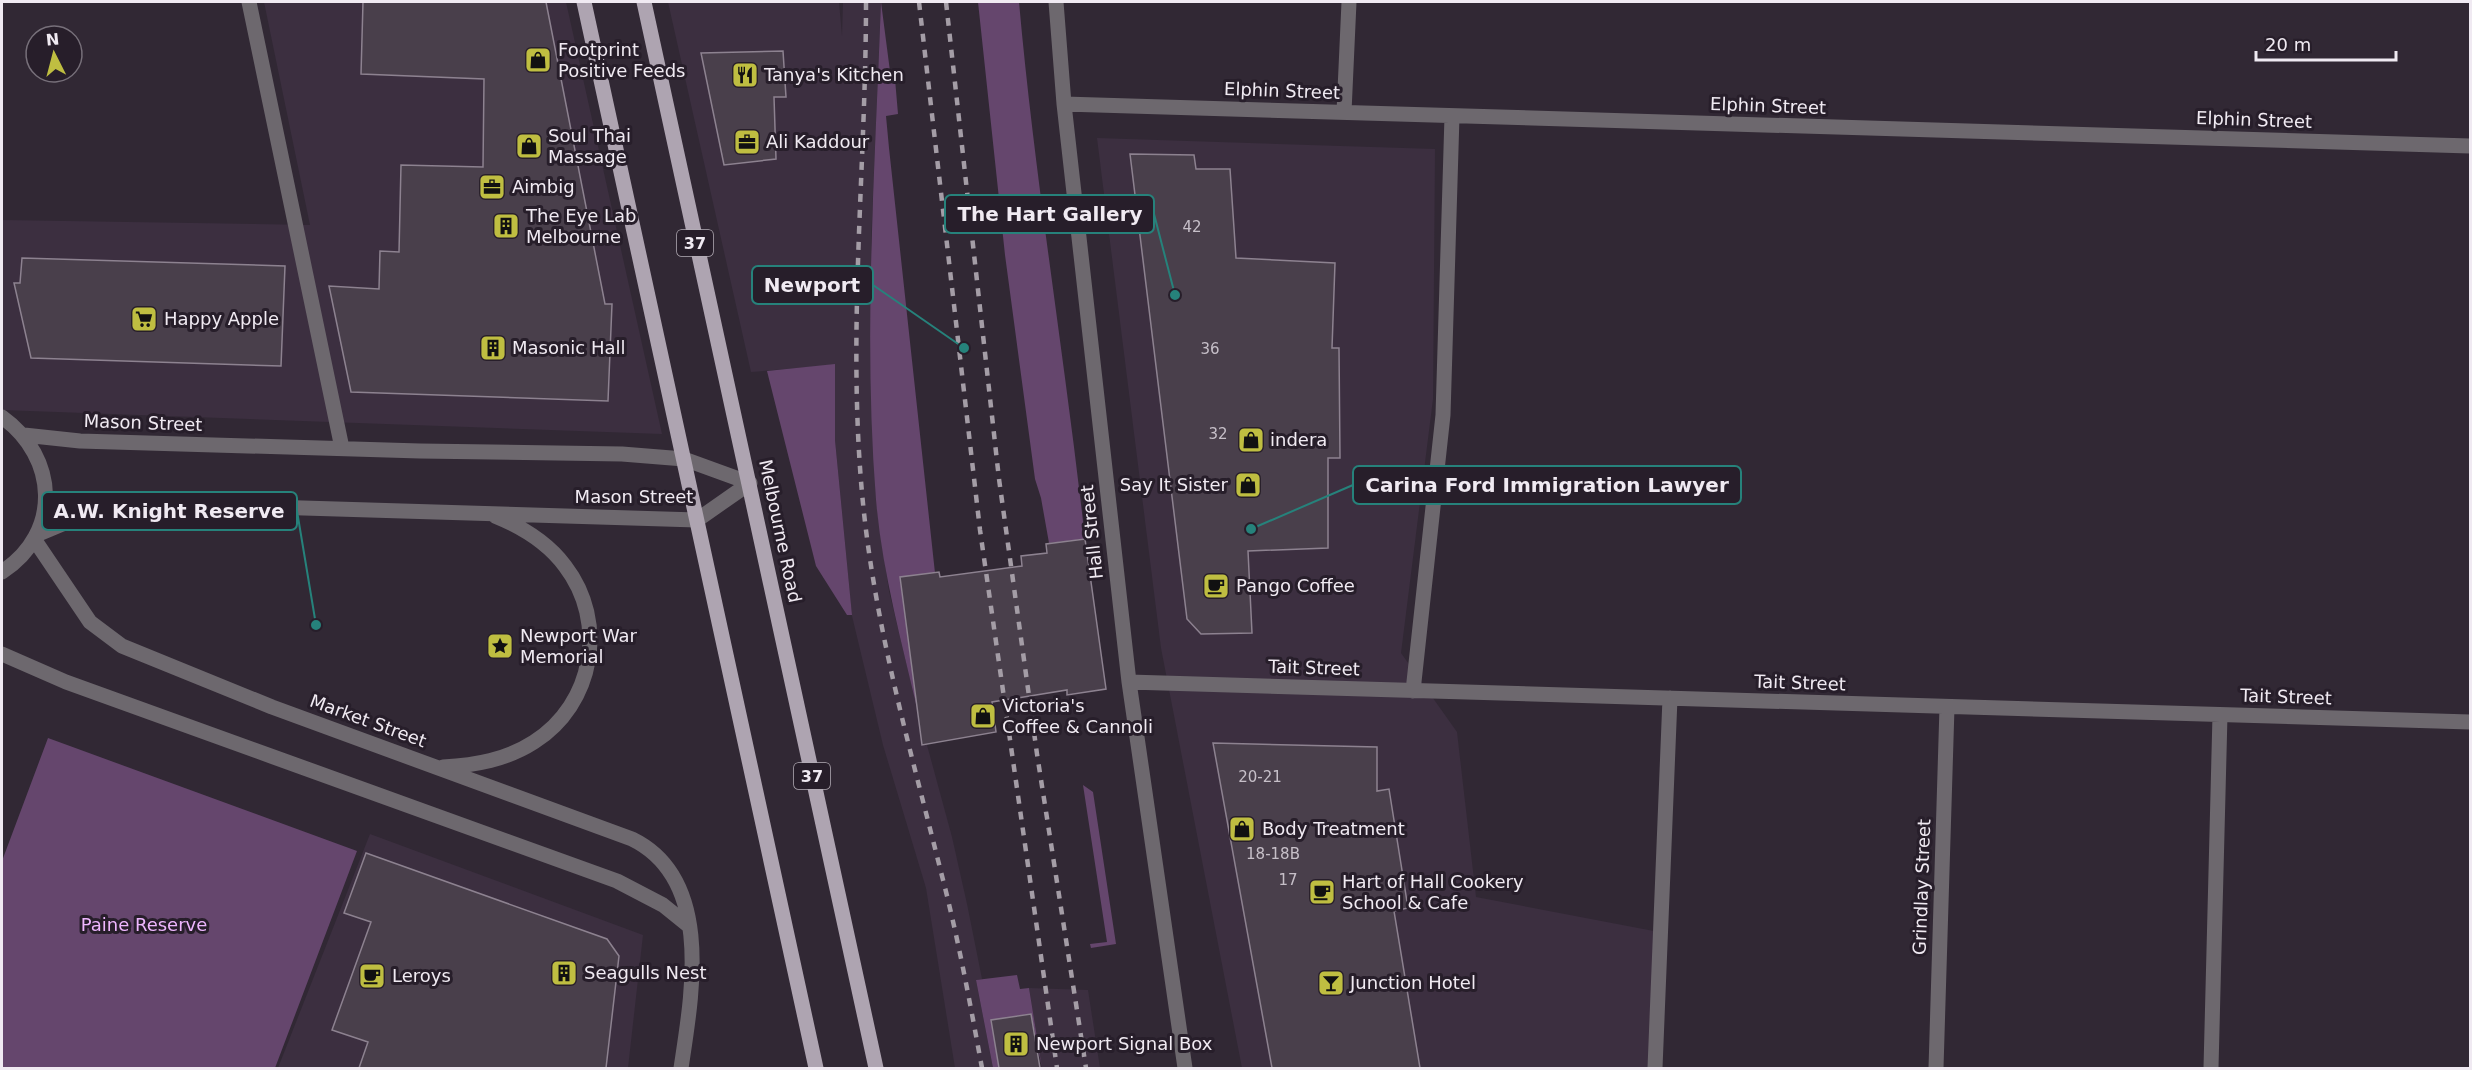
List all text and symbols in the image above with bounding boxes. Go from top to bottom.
north arrow [24,24,84,84]
scale bar [2256,24,2396,62]
text: N [45,29,60,50]
text: 20 m [2265,34,2311,55]
place label: Footprint Positive Feeds [558,39,685,81]
shop icon: Footprint Positive Feeds [523,45,553,75]
restaurant icon: Tanya's Kitchen [730,60,760,90]
place label: Tanya's Kitchen [763,64,904,85]
street label: Elphin Street [1224,78,1340,103]
street label: Elphin Street [1710,93,1826,118]
street label: Elphin Street [2196,107,2312,132]
place label: Soul Thai Massage [548,125,631,167]
office icon: Ali Kaddour [732,127,762,157]
shop icon: Soul Thai Massage [514,131,544,161]
place label: Ali Kaddour [766,131,870,152]
office icon: Aimbig [477,172,507,202]
place label: Aimbig [512,176,575,197]
callout: The Hart Gallery [945,195,1154,233]
text: The Hart Gallery [957,202,1143,226]
place label: The Eye Lab Melbourne [525,205,637,247]
building icon: The Eye Lab Melbourne [491,211,521,241]
house number: 42 [1182,218,1202,236]
road number: 37 [677,230,713,256]
callout: Newport [752,266,873,304]
text: Newport [764,273,861,297]
supermarket icon: Happy Apple [129,304,159,334]
place label: Happy Apple [164,308,279,329]
building icon: Masonic Hall [478,333,508,363]
place label: Masonic Hall [512,337,626,358]
house number: 36 [1200,340,1220,358]
street label: Mason Street [83,410,203,435]
house number: 32 [1208,425,1228,443]
shop icon: indera [1236,425,1266,455]
place label: indera [1270,429,1327,450]
street label: Melbourne Road [755,457,806,604]
callout: Carina Ford Immigration Lawyer [1353,466,1741,504]
shop icon: Say It Sister [1233,470,1263,500]
text: Carina Ford Immigration Lawyer [1365,473,1729,497]
place label: Say It Sister [1120,474,1229,495]
street label: Hall Street [1076,484,1107,580]
street label: Mason Street [575,486,693,507]
callout: A.W. Knight Reserve [42,492,297,530]
text: A.W. Knight Reserve [53,499,285,523]
cafe icon: Pango Coffee [1201,571,1231,601]
place label: Pango Coffee [1236,575,1355,596]
place label: Newport War Memorial [520,625,638,667]
place icon: Newport War Memorial [485,631,515,661]
street label: Tait Street [1267,655,1360,680]
street label: Tait Street [1753,670,1846,695]
street label: Tait Street [2239,684,2332,709]
street label: Market Street [307,690,429,751]
place label: Victoria's Coffee & Cannoli [1002,695,1153,737]
shop icon: Victoria's Coffee & Cannoli [968,701,998,731]
road number: 37 [794,763,830,789]
house number: 20-21 [1238,768,1282,786]
shop icon: Body Treatment [1227,814,1257,844]
place label: Body Treatment [1262,818,1405,839]
street label: Grindlay Street [1909,819,1934,955]
house number: 18-18B [1246,845,1300,863]
house number: 17 [1278,871,1298,889]
place label: Hart of Hall Cookery School & Cafe [1342,871,1524,913]
cafe icon: Hart of Hall Cookery School & Cafe [1307,877,1337,907]
park label: Paine Reserve [81,914,207,935]
building icon: Seagulls Nest [549,958,579,988]
cafe icon: Leroys [357,961,387,991]
place label: Seagulls Nest [584,962,706,983]
place label: Leroys [392,965,451,986]
bar icon: Junction Hotel [1316,968,1346,998]
place label: Junction Hotel [1349,972,1476,993]
building icon: Newport Signal Box [1001,1029,1031,1059]
place label: Newport Signal Box [1036,1033,1213,1054]

